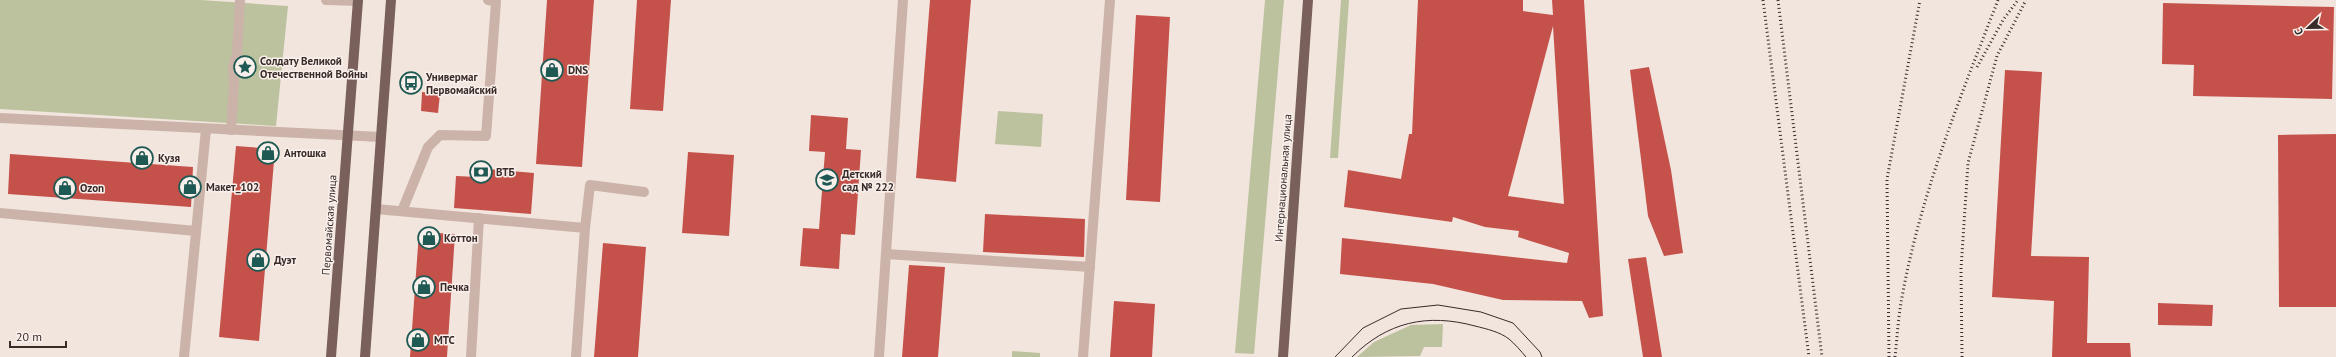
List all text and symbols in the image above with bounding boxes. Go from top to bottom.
north arrow [2288,8,2328,48]
text: С [2291,26,2306,37]
place icon: Солдату Великой Отечественной Войны [232,54,258,80]
place label: Солдату Великой Отечественной Войны [260,54,368,81]
shop icon: DNS [539,57,565,83]
place label: DNS [568,63,588,77]
bus stop icon: Универмаг Первомайский [398,70,424,96]
place label: Универмаг Первомайский [425,70,497,97]
street label: Интернациональная улица [1272,114,1294,242]
shop icon: Антошка [255,140,281,166]
shop icon: Кузя [129,145,155,171]
place label: Антошка [284,146,326,160]
place label: Кузя [158,151,180,165]
bank icon: ВТБ [468,159,494,185]
place label: ВТБ [496,165,515,179]
school or university icon: Детский сад № 222 [814,167,840,193]
place label: Детский сад № 222 [842,167,894,194]
shop icon: Макет_102 [177,174,203,200]
street label: Первомайская улица [319,174,339,276]
shop icon: Ozon [52,175,78,201]
place label: Макет_102 [206,180,259,194]
place label: Ozon [80,181,104,195]
shop icon: Коттон [416,225,442,251]
place label: Коттон [444,231,478,245]
shop icon: Дуэт [245,247,271,273]
place label: Дуэт [274,253,296,267]
shop icon: Печка [411,274,437,300]
place label: Печка [440,280,469,294]
scale bar [10,323,66,349]
shop icon: МТС [405,327,431,353]
text: 20 m [16,329,42,344]
place label: МТС [434,333,455,347]

